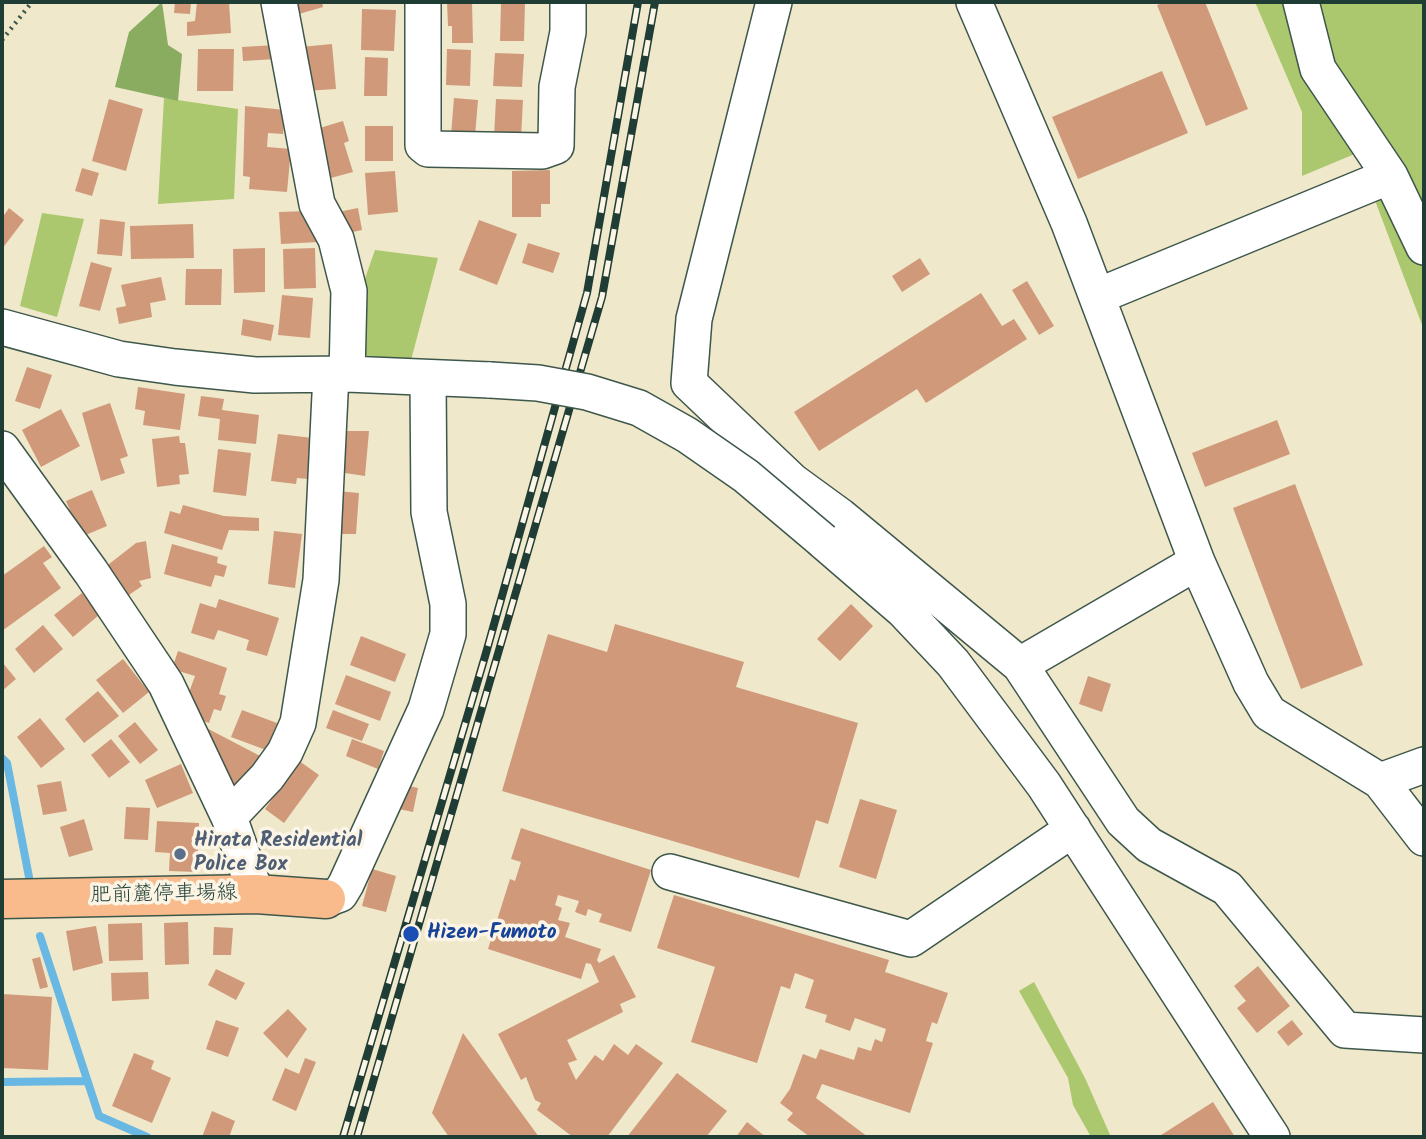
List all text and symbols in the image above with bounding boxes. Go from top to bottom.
place label: Hirata Residential Police Box [194,829,362,879]
marker: Hirata Residential Police Box [172,846,188,862]
street label: 肥前麓停車場線 [90,882,238,910]
place label: Hizen-Fumoto [427,921,557,947]
marker: Hizen-Fumoto [401,924,421,944]

